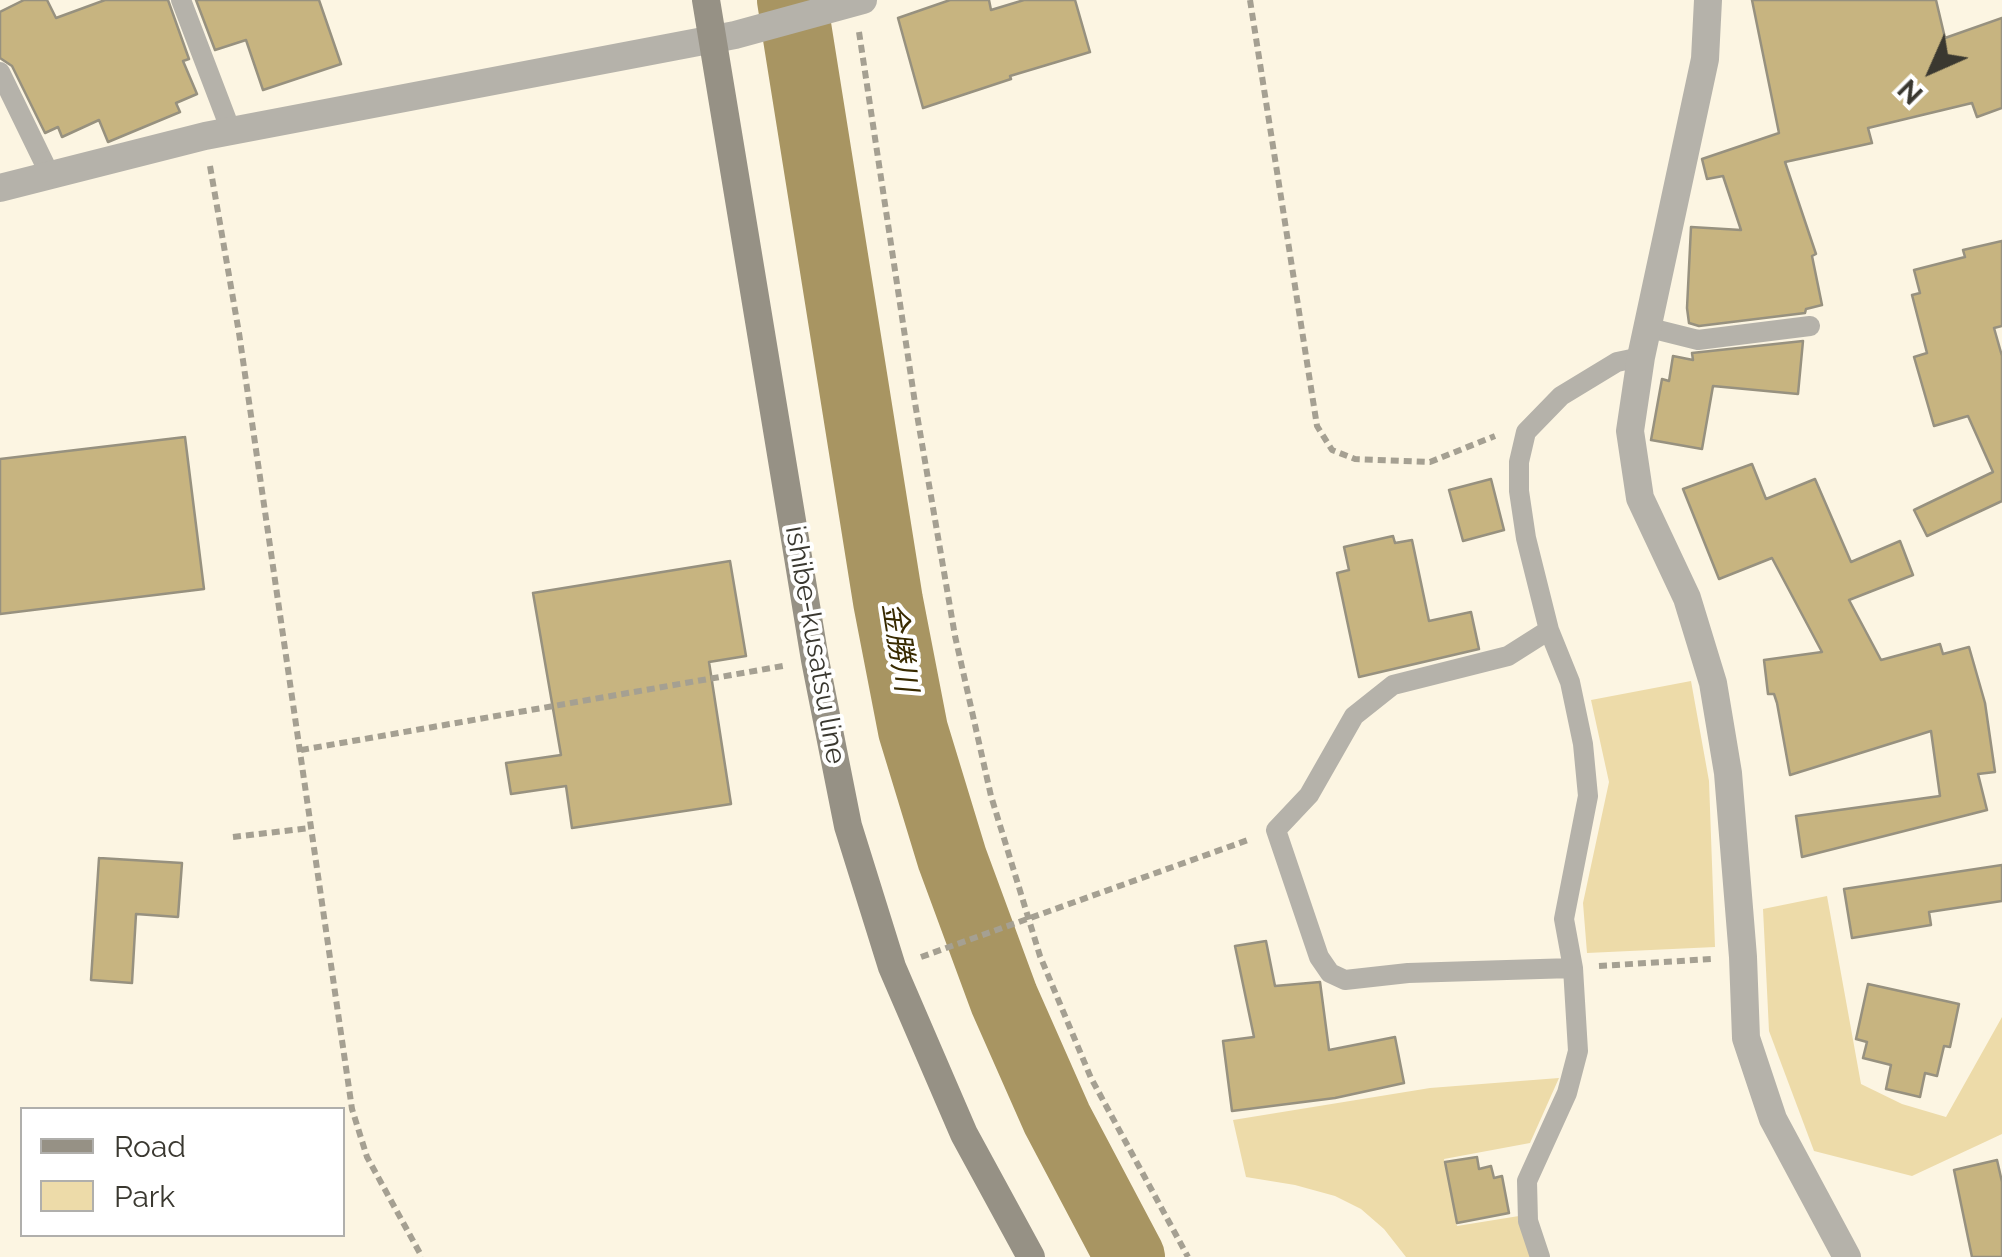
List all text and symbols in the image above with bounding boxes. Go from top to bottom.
north arrow [1882,20,1982,120]
text: N [1891,72,1930,111]
street label: ishibe-kusatsu line [778,523,852,767]
water label: 金勝川 [874,600,924,694]
legend [20,1107,345,1237]
text: Road [114,1129,186,1164]
text: Park [114,1179,175,1214]

